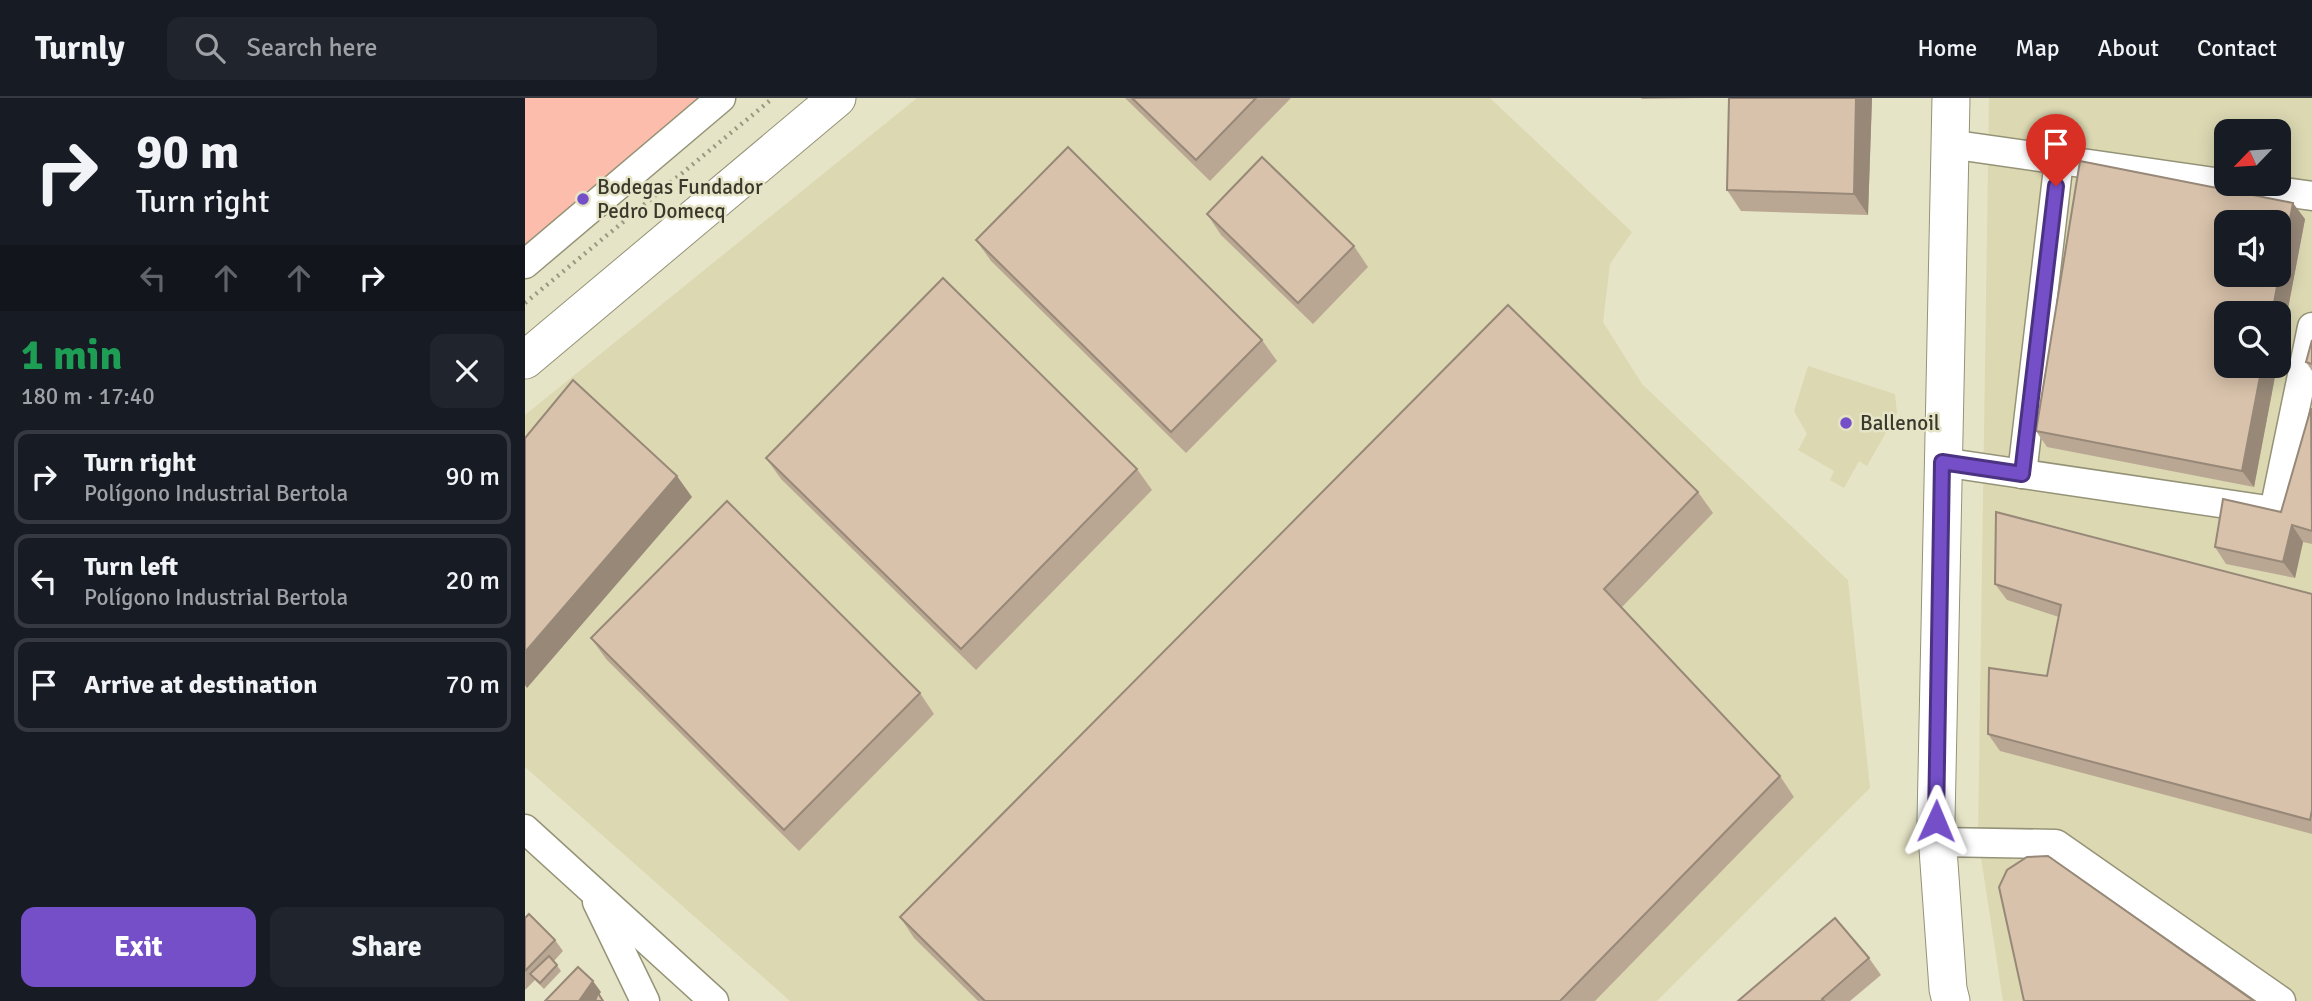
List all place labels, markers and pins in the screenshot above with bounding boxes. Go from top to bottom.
pin [2026,114,2086,186]
place label: Bodegas Fundador Pedro Domecq [597,174,763,224]
marker: Bodegas Fundador Pedro Domecq [575,191,591,207]
place label: Ballenoil [1860,410,1940,436]
marker: Ballenoil [1838,415,1854,431]

